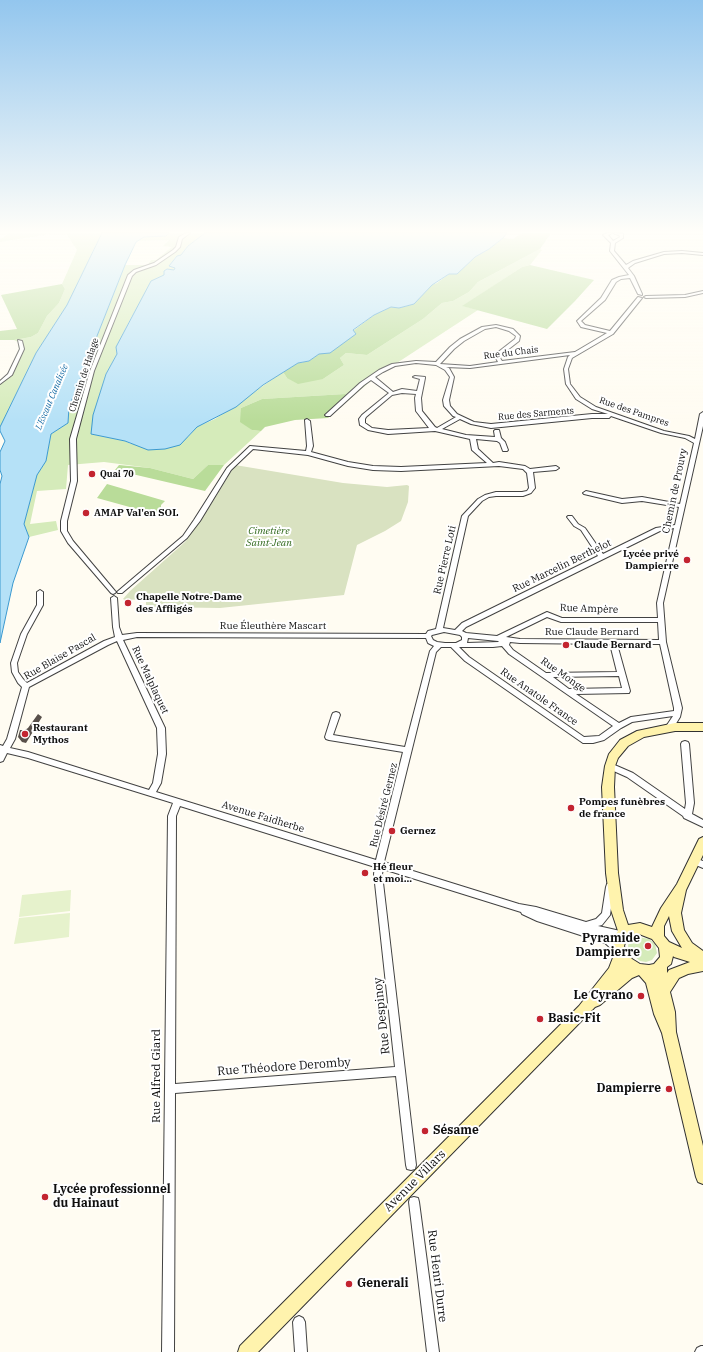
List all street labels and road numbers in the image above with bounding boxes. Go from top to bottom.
street label: Chemin de Halage [67,337,101,413]
street label: Rue du Chais [483,344,539,362]
street label: Rue des Pampres [598,395,670,429]
street label: Rue des Sarments [498,405,574,423]
street label: Chemin de Prouvy [660,447,690,535]
street label: Rue Pierre Loti [431,524,459,596]
street label: Rue Marcelin Berthelot [511,537,613,595]
street label: Rue Ampère [560,602,618,616]
street label: Rue Éleuthère Mascart [220,620,326,632]
street label: Rue Claude Bernard [545,626,639,638]
street label: Rue Blaise Pascal [22,631,98,683]
street label: Rue Malplaquet [129,644,171,716]
street label: Rue Monge [538,655,588,695]
street label: Rue Anatole France [498,666,580,728]
street label: Rue Désiré Gernez [368,761,400,849]
street label: Avenue Faidherbe [220,799,306,835]
street label: Rue Despinoy [371,977,393,1055]
street label: Rue Alfred Giard [150,1029,164,1123]
street label: Rue Théodore Deromby [217,1055,351,1079]
street label: Avenue Villars [381,1147,449,1215]
street label: Rue Henri Durre [424,1229,450,1323]

